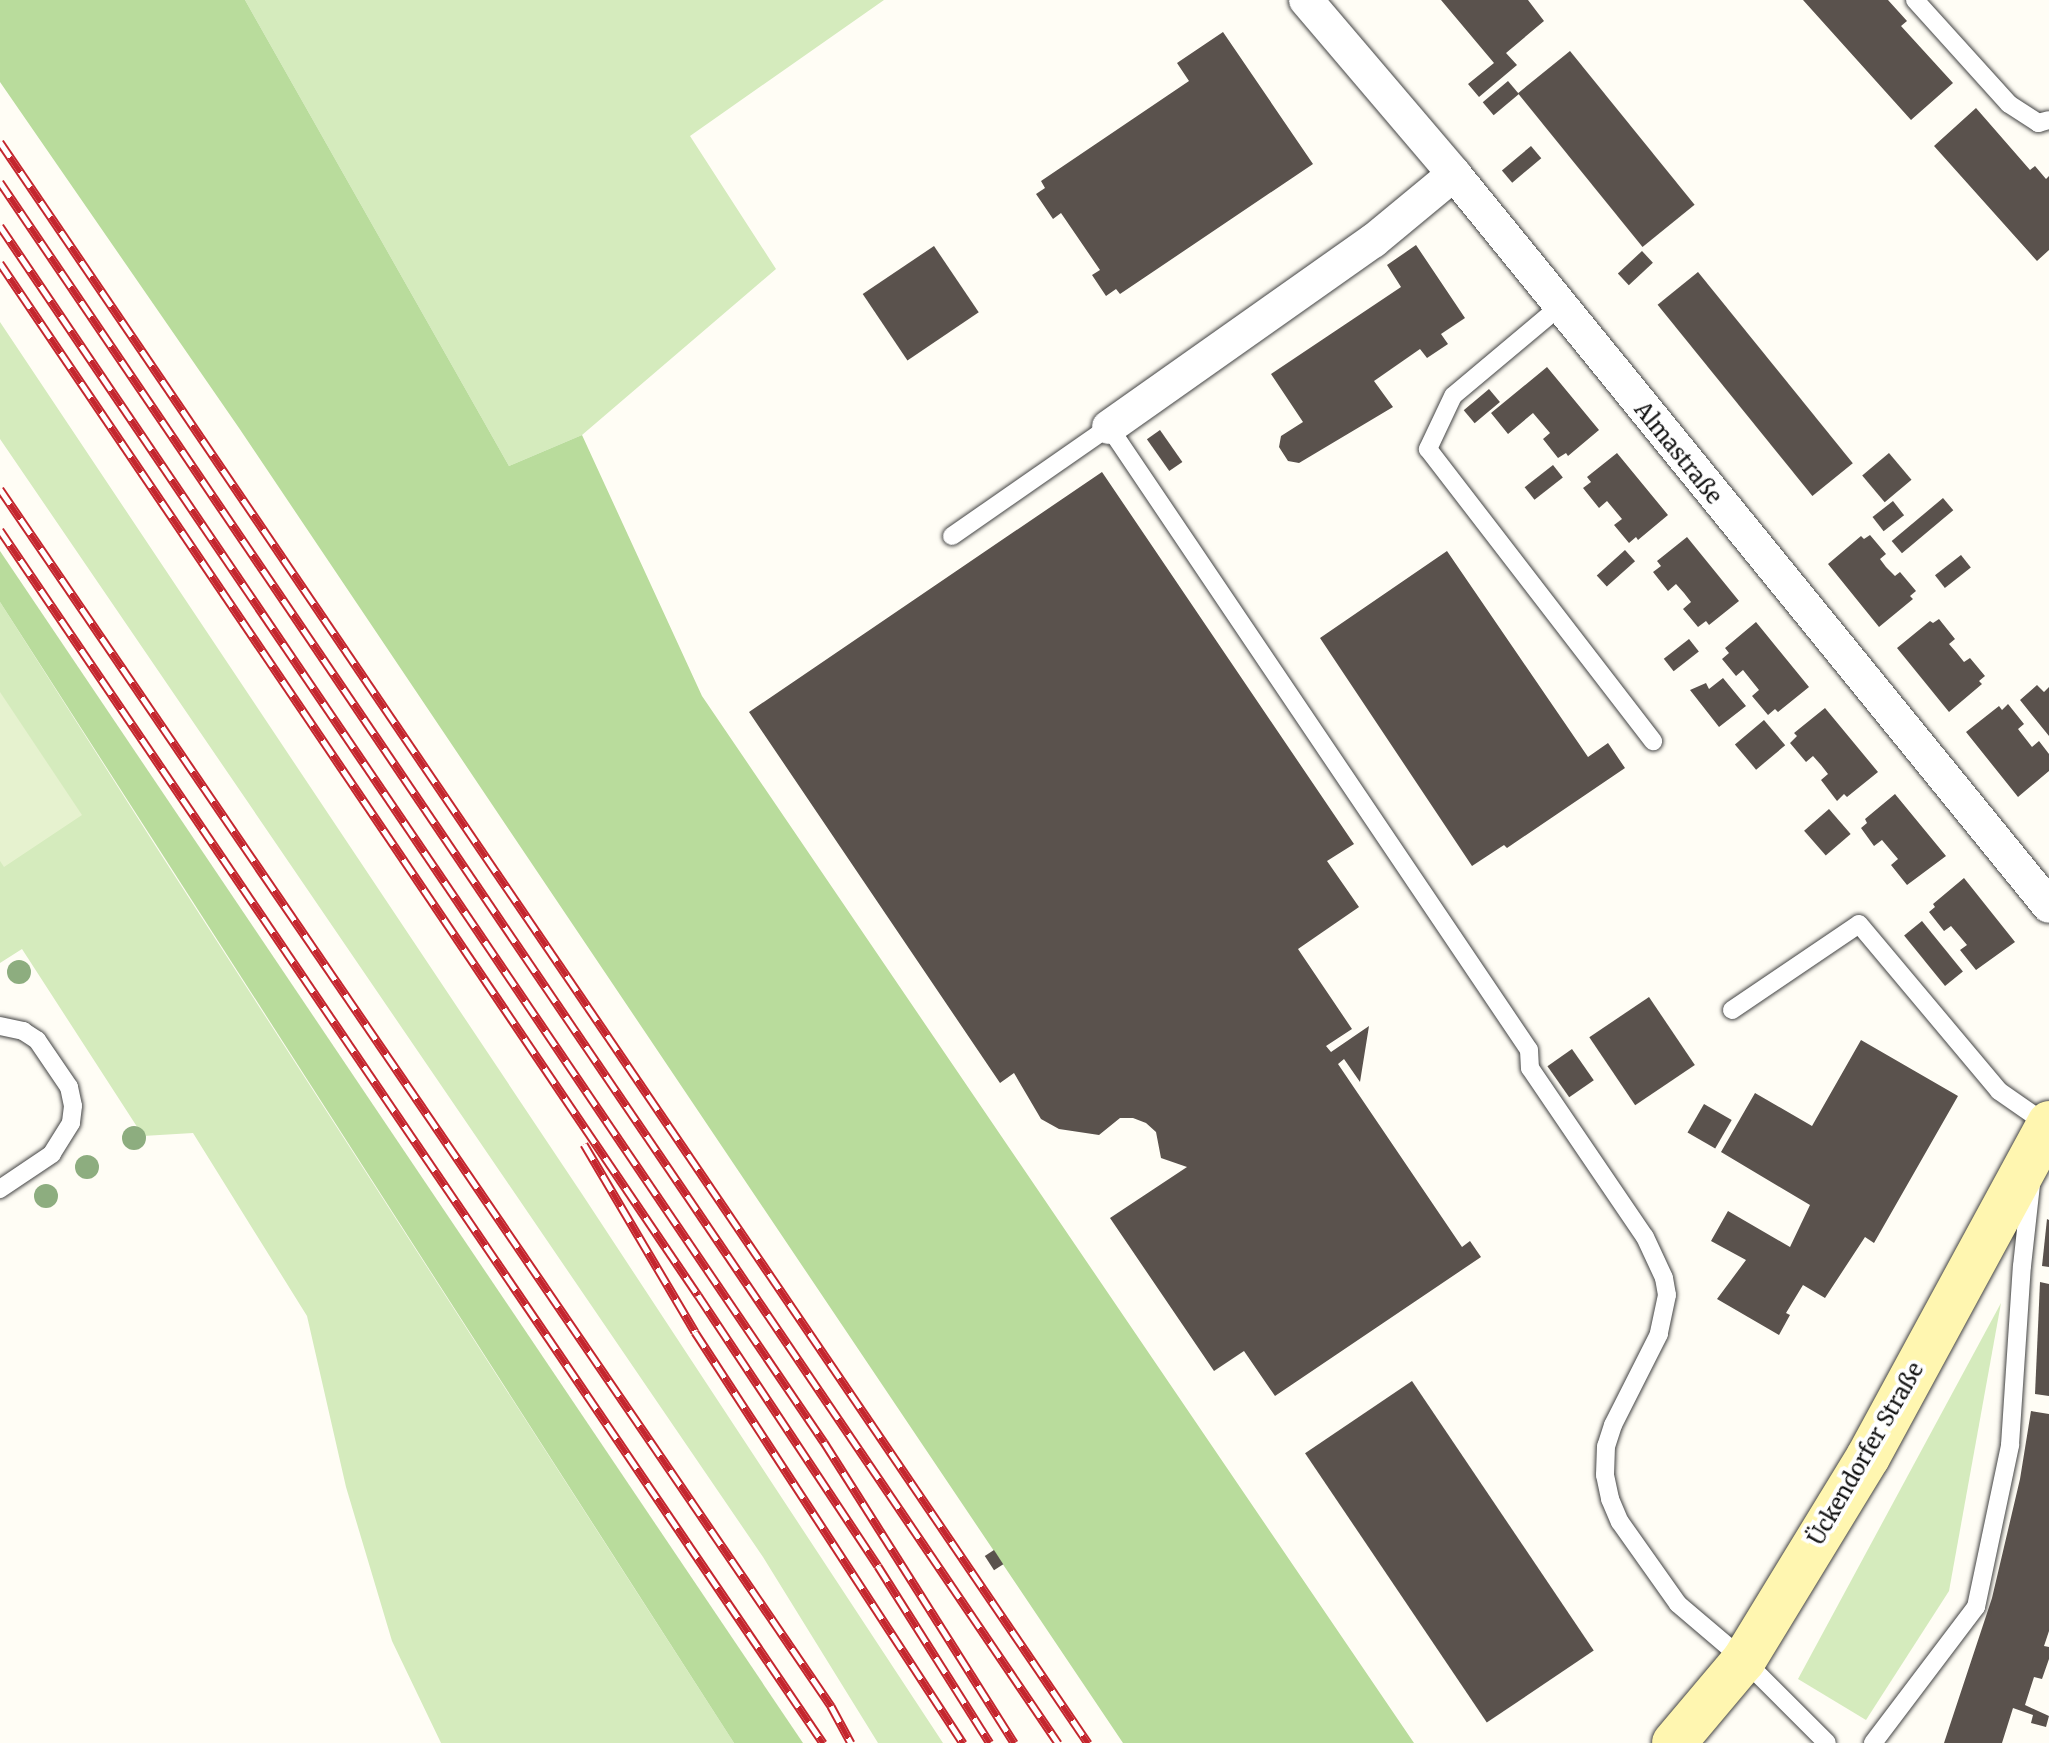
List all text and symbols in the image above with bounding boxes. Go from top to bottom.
street label: Almastraße [1629,397,1727,509]
street label: Ückendorfer Straße [1803,1358,1929,1550]

